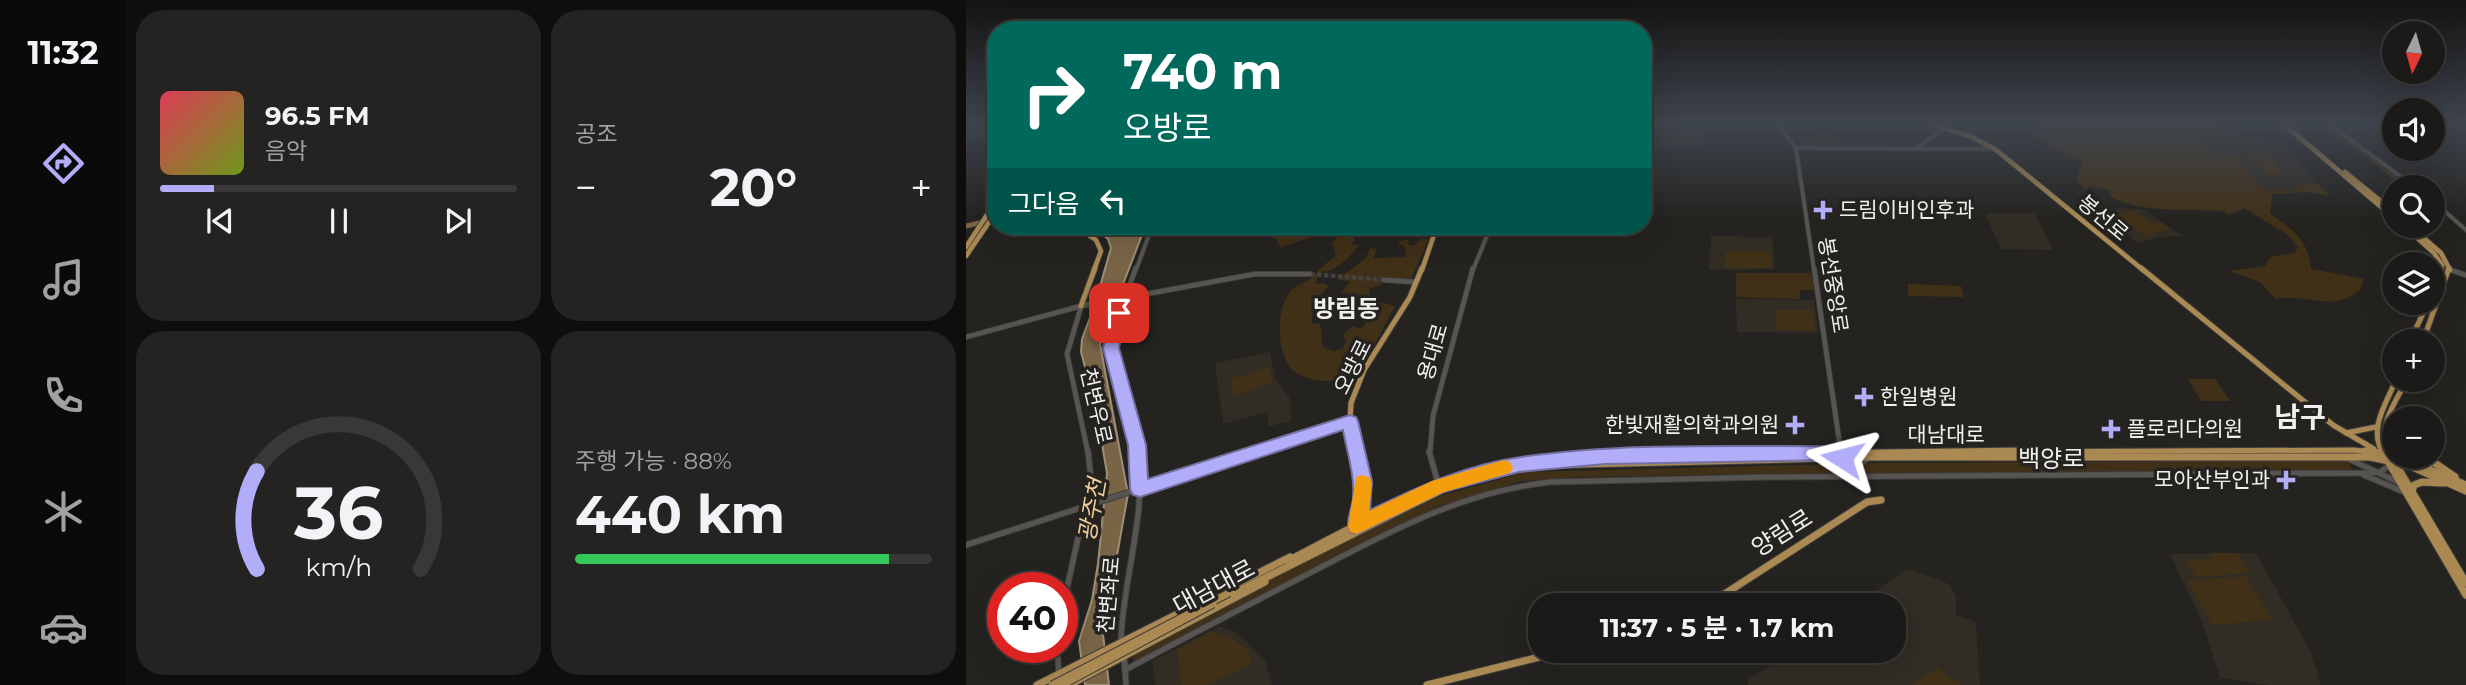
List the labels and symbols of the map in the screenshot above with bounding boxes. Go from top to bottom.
north arrow [2382,21,2445,84]
street label: 봉선로 [2073,189,2134,246]
place label: 드림이비인후과 [1839,197,1974,222]
marker: 드림이비인후과 [1813,200,1833,220]
street label: 봉선중앙로 [1814,235,1853,335]
pin [1089,283,1149,343]
district label: 방림동 [1313,294,1379,323]
street label: 용대로 [1413,321,1453,383]
street label: 오방로 [1329,335,1376,398]
street label: 천변우로 [1076,365,1117,446]
place label: 한일병원 [1880,384,1957,409]
marker: 한일병원 [1854,387,1874,407]
district label: 남구 [2274,400,2326,434]
place label: 한빛재활의학과의원 [1605,412,1779,437]
marker: 한빛재활의학과의원 [1785,415,1805,435]
place label: 플로리다의원 [2127,416,2243,441]
marker: 플로리다의원 [2101,419,2121,439]
position arrow [1805,421,1879,495]
street label: 대남대로 [1907,422,1985,447]
street label: 백양로 [2018,444,2084,473]
place label: 모아산부인과 [2154,467,2270,492]
marker: 모아산부인과 [2276,470,2296,490]
water label: 광주천 [1073,474,1112,544]
street label: 양림로 [1746,503,1818,562]
street label: 대남대로 [1168,553,1260,620]
street label: 천변좌로 [1093,555,1124,635]
speed limit sign: 40 [987,572,1078,663]

